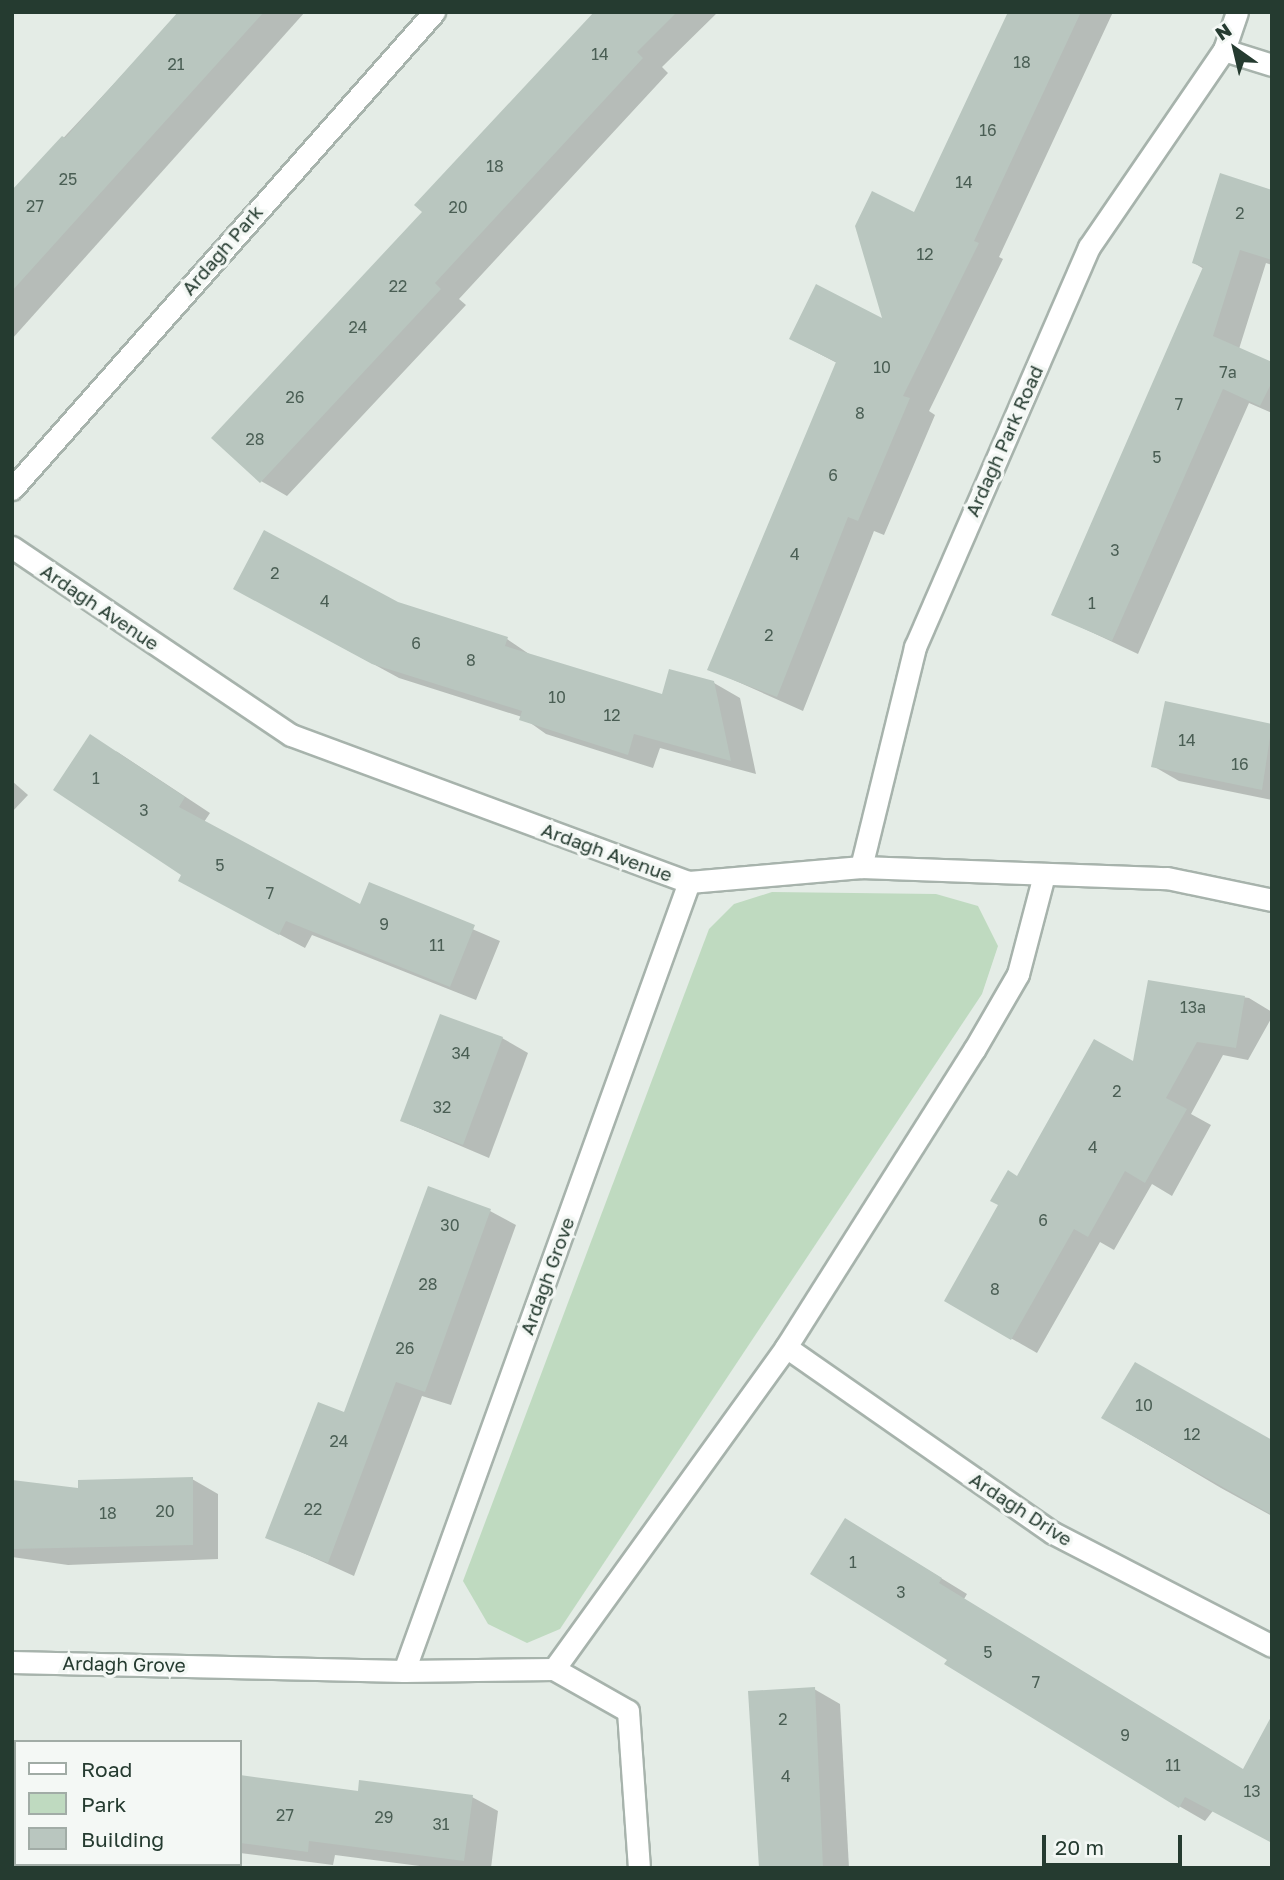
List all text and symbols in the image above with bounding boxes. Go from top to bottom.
north arrow [1200,14,1270,84]
text: N [1211,18,1235,45]
house number: 14 [591,44,609,64]
house number: 18 [1013,52,1031,72]
house number: 21 [167,54,185,74]
house number: 16 [979,120,997,140]
house number: 18 [486,156,504,176]
house number: 25 [59,169,77,189]
house number: 14 [955,172,973,192]
house number: 27 [26,196,44,216]
house number: 20 [448,197,468,217]
street label: Ardagh Park [177,200,267,300]
house number: 2 [1235,203,1245,223]
house number: 12 [916,244,934,264]
house number: 22 [389,276,407,296]
house number: 24 [348,317,368,337]
house number: 10 [873,357,891,377]
street label: Ardagh Park Road [960,362,1048,520]
house number: 7a [1219,362,1237,382]
house number: 26 [286,387,304,407]
house number: 7 [1175,394,1183,414]
house number: 8 [855,403,865,423]
house number: 28 [245,429,265,449]
house number: 5 [1152,447,1162,467]
house number: 6 [828,465,838,485]
house number: 3 [1110,540,1120,560]
house number: 4 [790,544,800,564]
street label: Ardagh Avenue [37,559,163,655]
house number: 2 [270,563,280,583]
house number: 4 [320,591,330,611]
house number: 1 [1088,593,1096,613]
house number: 2 [764,625,774,645]
house number: 6 [411,633,421,653]
house number: 8 [466,650,476,670]
house number: 10 [548,687,566,707]
house number: 12 [603,705,621,725]
house number: 14 [1178,730,1196,750]
house number: 16 [1231,754,1249,774]
house number: 1 [92,768,100,788]
house number: 3 [139,800,149,820]
street label: Ardagh Avenue [538,818,676,886]
house number: 5 [215,855,225,875]
house number: 7 [266,883,274,903]
house number: 9 [379,914,389,934]
house number: 11 [429,935,445,955]
house number: 13a [1180,997,1206,1017]
house number: 34 [451,1043,471,1063]
house number: 2 [1112,1081,1122,1101]
house number: 32 [433,1097,451,1117]
house number: 4 [1088,1137,1098,1157]
house number: 6 [1038,1210,1048,1230]
street label: Ardagh Grove [515,1214,579,1338]
house number: 30 [440,1215,460,1235]
house number: 28 [418,1274,438,1294]
house number: 8 [990,1279,1000,1299]
house number: 26 [396,1338,414,1358]
house number: 10 [1135,1395,1153,1415]
house number: 12 [1183,1424,1201,1444]
house number: 24 [329,1431,349,1451]
street label: Ardagh Drive [965,1467,1077,1551]
house number: 22 [304,1499,322,1519]
house number: 20 [155,1501,175,1521]
house number: 18 [99,1503,117,1523]
house number: 1 [849,1552,857,1572]
house number: 3 [896,1582,906,1602]
house number: 5 [983,1642,993,1662]
street label: Ardagh Grove [62,1652,186,1676]
house number: 7 [1032,1672,1040,1692]
house number: 2 [778,1709,788,1729]
house number: 9 [1120,1725,1130,1745]
legend [14,1740,242,1866]
house number: 11 [1165,1755,1181,1775]
text: Road [81,1756,132,1782]
house number: 4 [781,1766,791,1786]
house number: 13 [1243,1781,1261,1801]
text: Park [81,1791,126,1817]
house number: 27 [276,1805,294,1825]
house number: 29 [375,1807,393,1827]
house number: 31 [432,1814,450,1834]
scale bar [1046,1820,1186,1864]
text: Building [81,1826,164,1852]
text: 20 m [1055,1834,1104,1860]

